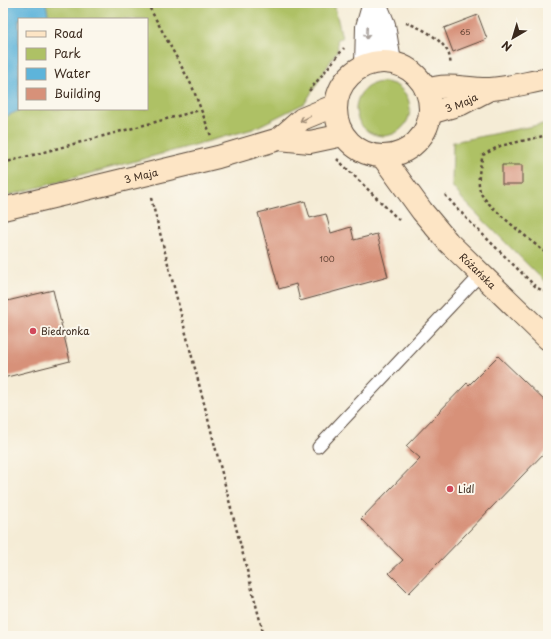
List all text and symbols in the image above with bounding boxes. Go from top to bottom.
legend [18,18,148,110]
north arrow [493,18,533,58]
text: Road [54,24,83,42]
one-way arrow [363,26,371,39]
house number: 65 [460,26,470,38]
text: N [498,37,515,56]
text: Park [54,44,81,62]
text: Water [54,64,91,82]
text: Building [54,84,101,102]
street label: 3 Maja [443,88,481,115]
one-way arrow [299,115,311,123]
street label: 3 Maja [123,164,160,186]
street label: Różańska [456,249,500,292]
house number: 100 [319,253,335,265]
place label: Biedronka [41,323,90,338]
marker: Biedronka [28,326,38,336]
place label: Lidl [458,481,475,496]
marker: Lidl [445,484,455,494]

